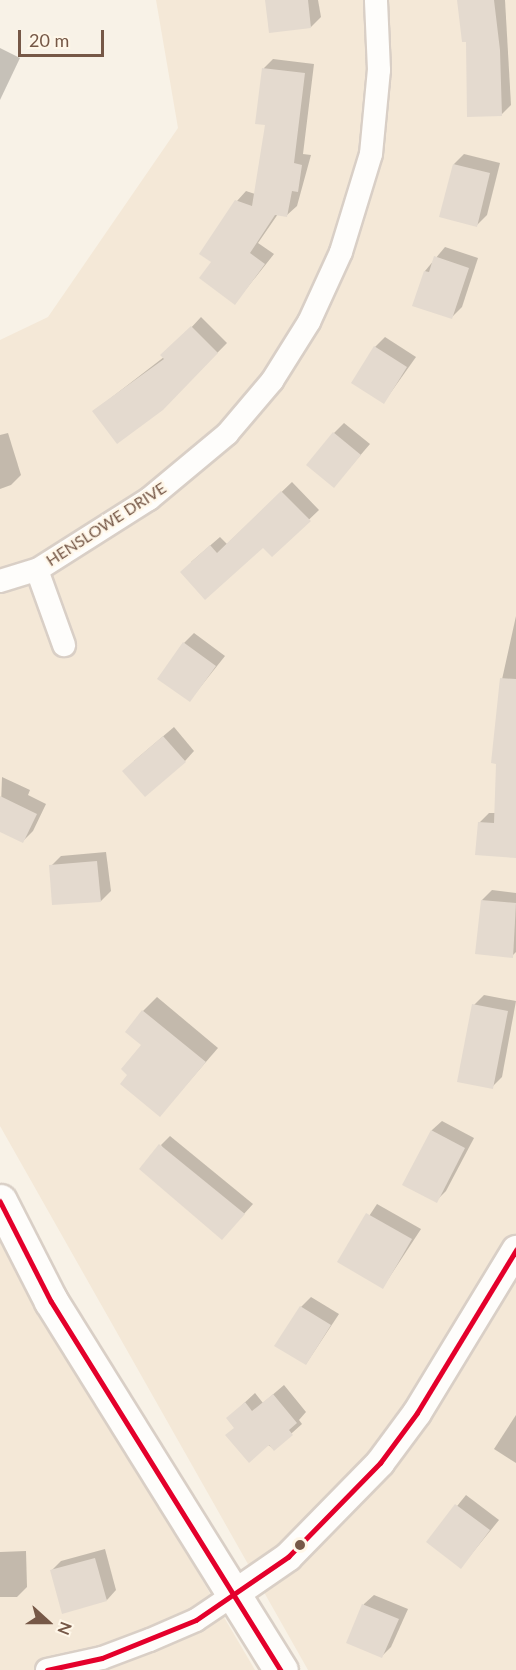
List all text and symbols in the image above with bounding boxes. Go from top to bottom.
scale bar [21,18,106,56]
text: 20 m [29,29,69,51]
street label: HENSLOWE DRIVE [42,478,170,570]
unlabelled marker [294,1539,306,1551]
north arrow [18,1592,78,1652]
text: N [54,1619,76,1638]

